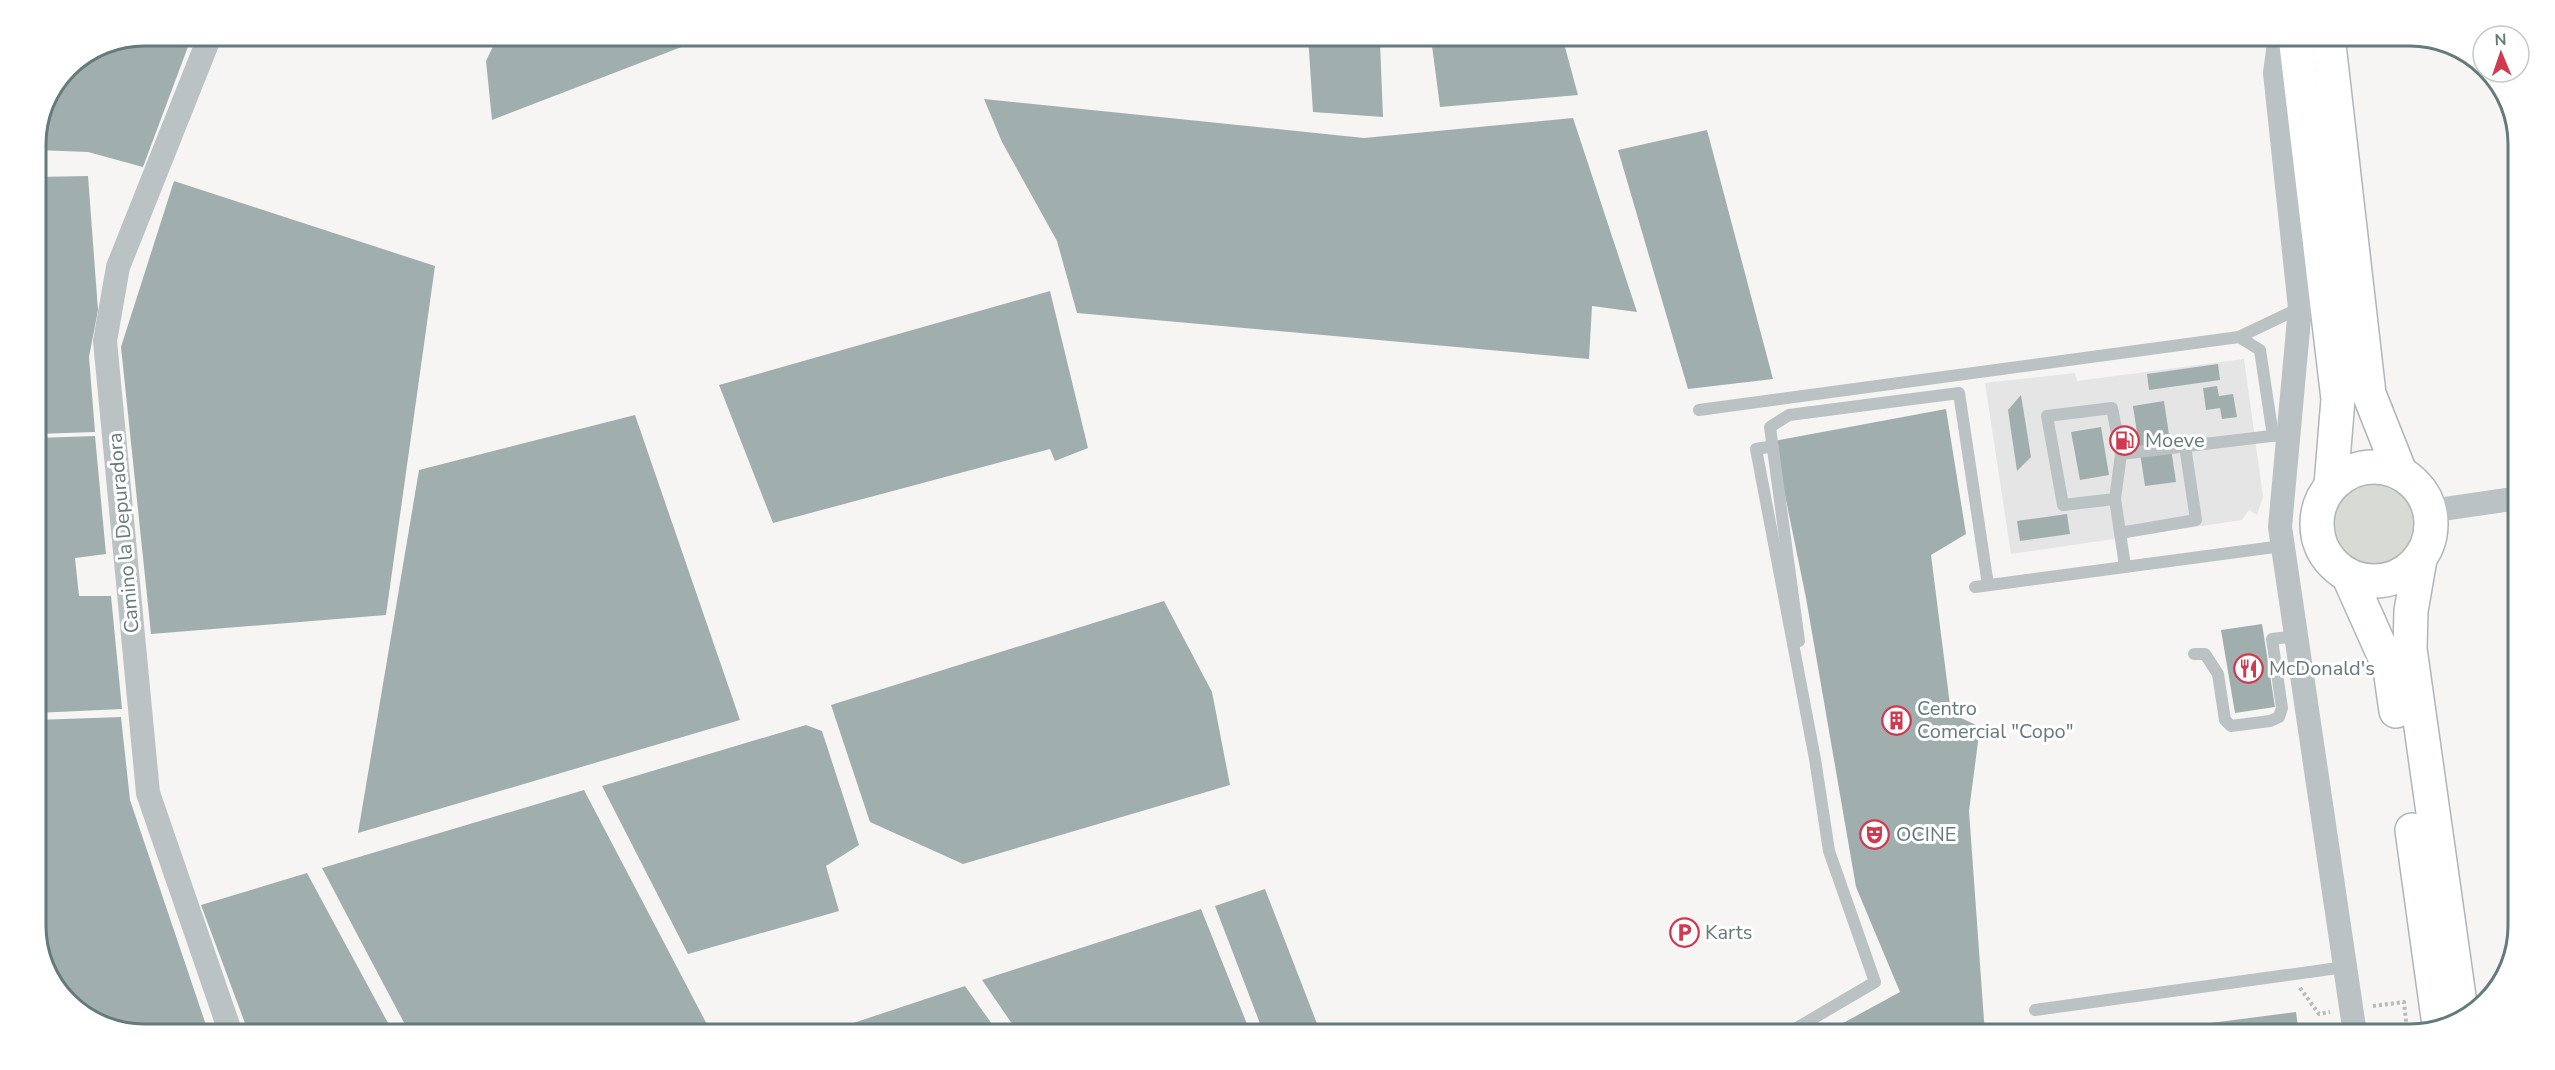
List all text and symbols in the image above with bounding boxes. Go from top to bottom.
north arrow [2471,24,2531,84]
text: N [2494,29,2507,51]
fuel station icon: Moeve [2108,424,2140,456]
place label: Moeve [2145,427,2205,454]
street label: Camino la Depuradora [101,432,146,634]
restaurant icon: McDonald's [2232,652,2264,684]
place label: McDonald's [2269,655,2375,682]
place label: Centro Comercial "Copo" [1917,695,2074,745]
building icon: Centro Comercial "Copo" [1880,704,1912,736]
theatre icon: OCINE [1859,818,1891,850]
place label: OCINE [1896,821,1956,848]
parking icon: Karts [1668,916,1700,948]
place label: Karts [1705,919,1752,946]

